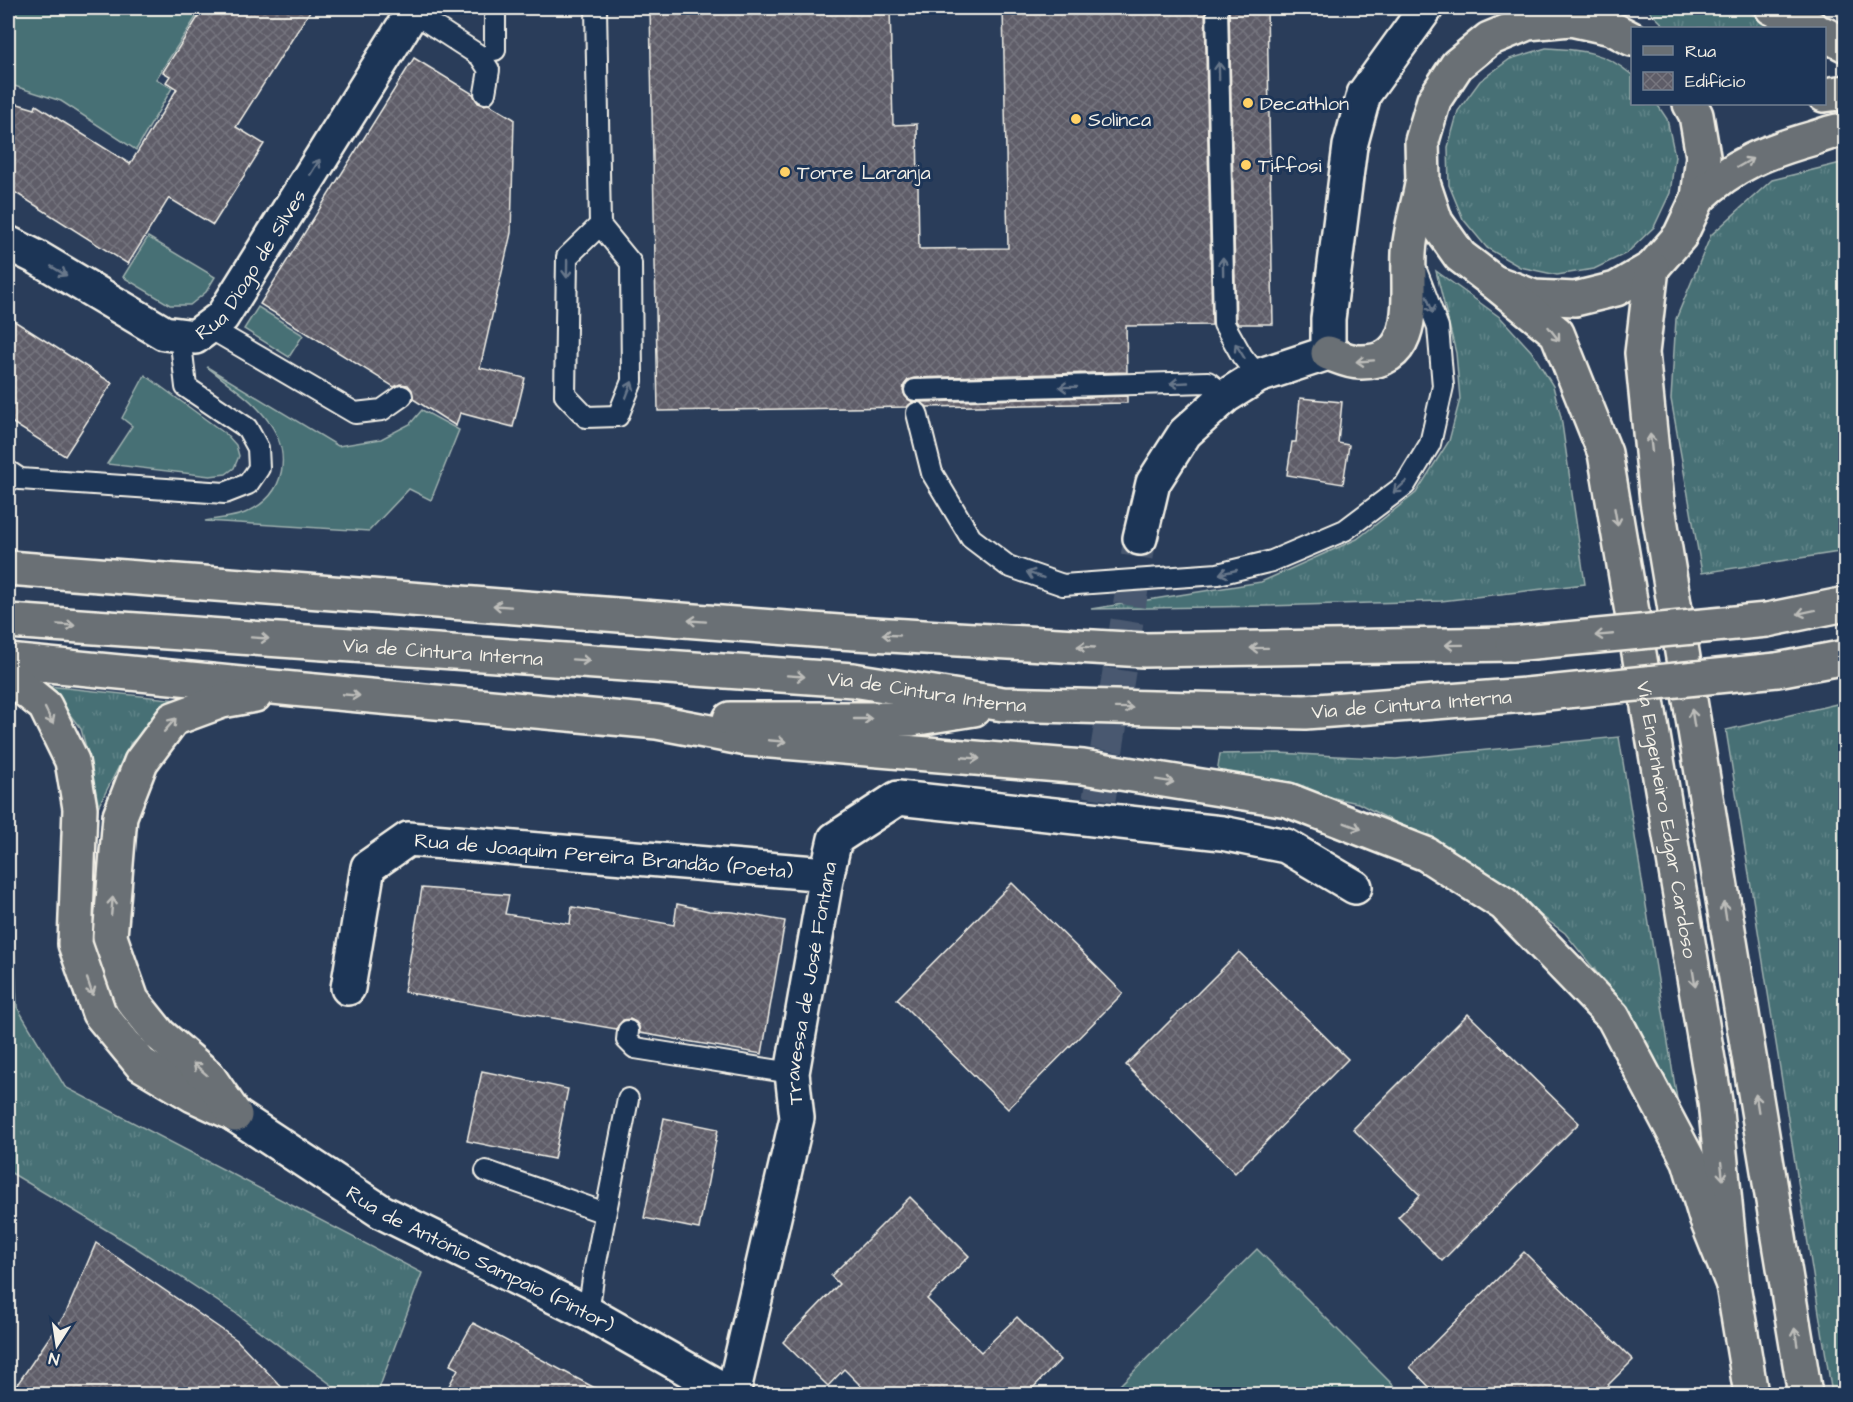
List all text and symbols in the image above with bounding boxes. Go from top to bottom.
legend [1631,27,1826,105]
text: Rua [1685,39,1716,64]
one-way arrow [1213,61,1224,81]
text: Edifício [1685,69,1745,94]
place label: Decathlon [1260,90,1349,118]
marker: Decathlon [1241,96,1255,110]
place label: Solinca [1088,106,1151,134]
marker: Solinca [1069,112,1083,126]
place label: Tiffosi [1258,152,1322,180]
one-way arrow [1736,157,1753,169]
marker: Tiffosi [1239,158,1253,172]
one-way arrow [310,159,322,176]
place label: Torre Laranja [797,159,931,187]
marker: Torre Laranja [778,165,792,179]
street label: Rua Diogo de Silves [190,184,313,347]
one-way arrow [1217,256,1229,276]
one-way arrow [561,259,573,279]
one-way arrow [50,265,67,277]
one-way arrow [1425,296,1436,314]
one-way arrow [1547,326,1560,342]
one-way arrow [1233,343,1245,360]
one-way arrow [1356,356,1376,367]
one-way arrow [1170,378,1189,389]
one-way arrow [624,381,635,400]
one-way arrow [1059,381,1079,392]
one-way arrow [1645,433,1656,453]
one-way arrow [1393,480,1408,494]
one-way arrow [1611,506,1622,526]
one-way arrow [1218,566,1237,578]
one-way arrow [1026,569,1045,580]
one-way arrow [493,600,513,611]
one-way arrow [1797,607,1817,618]
one-way arrow [687,615,707,626]
one-way arrow [55,620,75,631]
one-way arrow [882,629,902,640]
one-way arrow [1595,630,1615,641]
street label: Via de Cintura Interna [342,631,544,673]
one-way arrow [250,633,270,644]
one-way arrow [1445,639,1465,650]
one-way arrow [1077,641,1097,652]
one-way arrow [1250,642,1270,654]
one-way arrow [570,655,590,666]
street label: Via de Cintura Interna [827,665,1027,720]
one-way arrow [786,671,806,682]
street label: Via Engenheiro Edgar Cardoso [1629,679,1704,960]
street label: Via de Cintura Interna [1311,683,1513,726]
one-way arrow [341,689,361,700]
one-way arrow [1114,702,1134,713]
one-way arrow [44,707,56,725]
one-way arrow [1688,709,1699,729]
one-way arrow [852,713,872,725]
one-way arrow [163,717,176,733]
one-way arrow [767,736,787,747]
one-way arrow [961,753,981,764]
one-way arrow [1155,775,1174,786]
one-way arrow [1344,821,1362,832]
street label: Rua de Joaquim Pereira Brandão (Poeta) [413,827,794,886]
street label: Travessa de José Fontana [779,859,844,1106]
one-way arrow [107,896,118,916]
one-way arrow [1720,901,1731,921]
one-way arrow [1689,968,1700,987]
one-way arrow [86,977,97,995]
one-way arrow [193,1062,208,1076]
one-way arrow [1751,1094,1762,1113]
one-way arrow [1717,1161,1728,1180]
street label: Rua de António Sampaio (Pintor) [340,1179,619,1340]
north arrow [27,1315,87,1375]
one-way arrow [1790,1327,1801,1347]
text: N [47,1347,61,1370]

